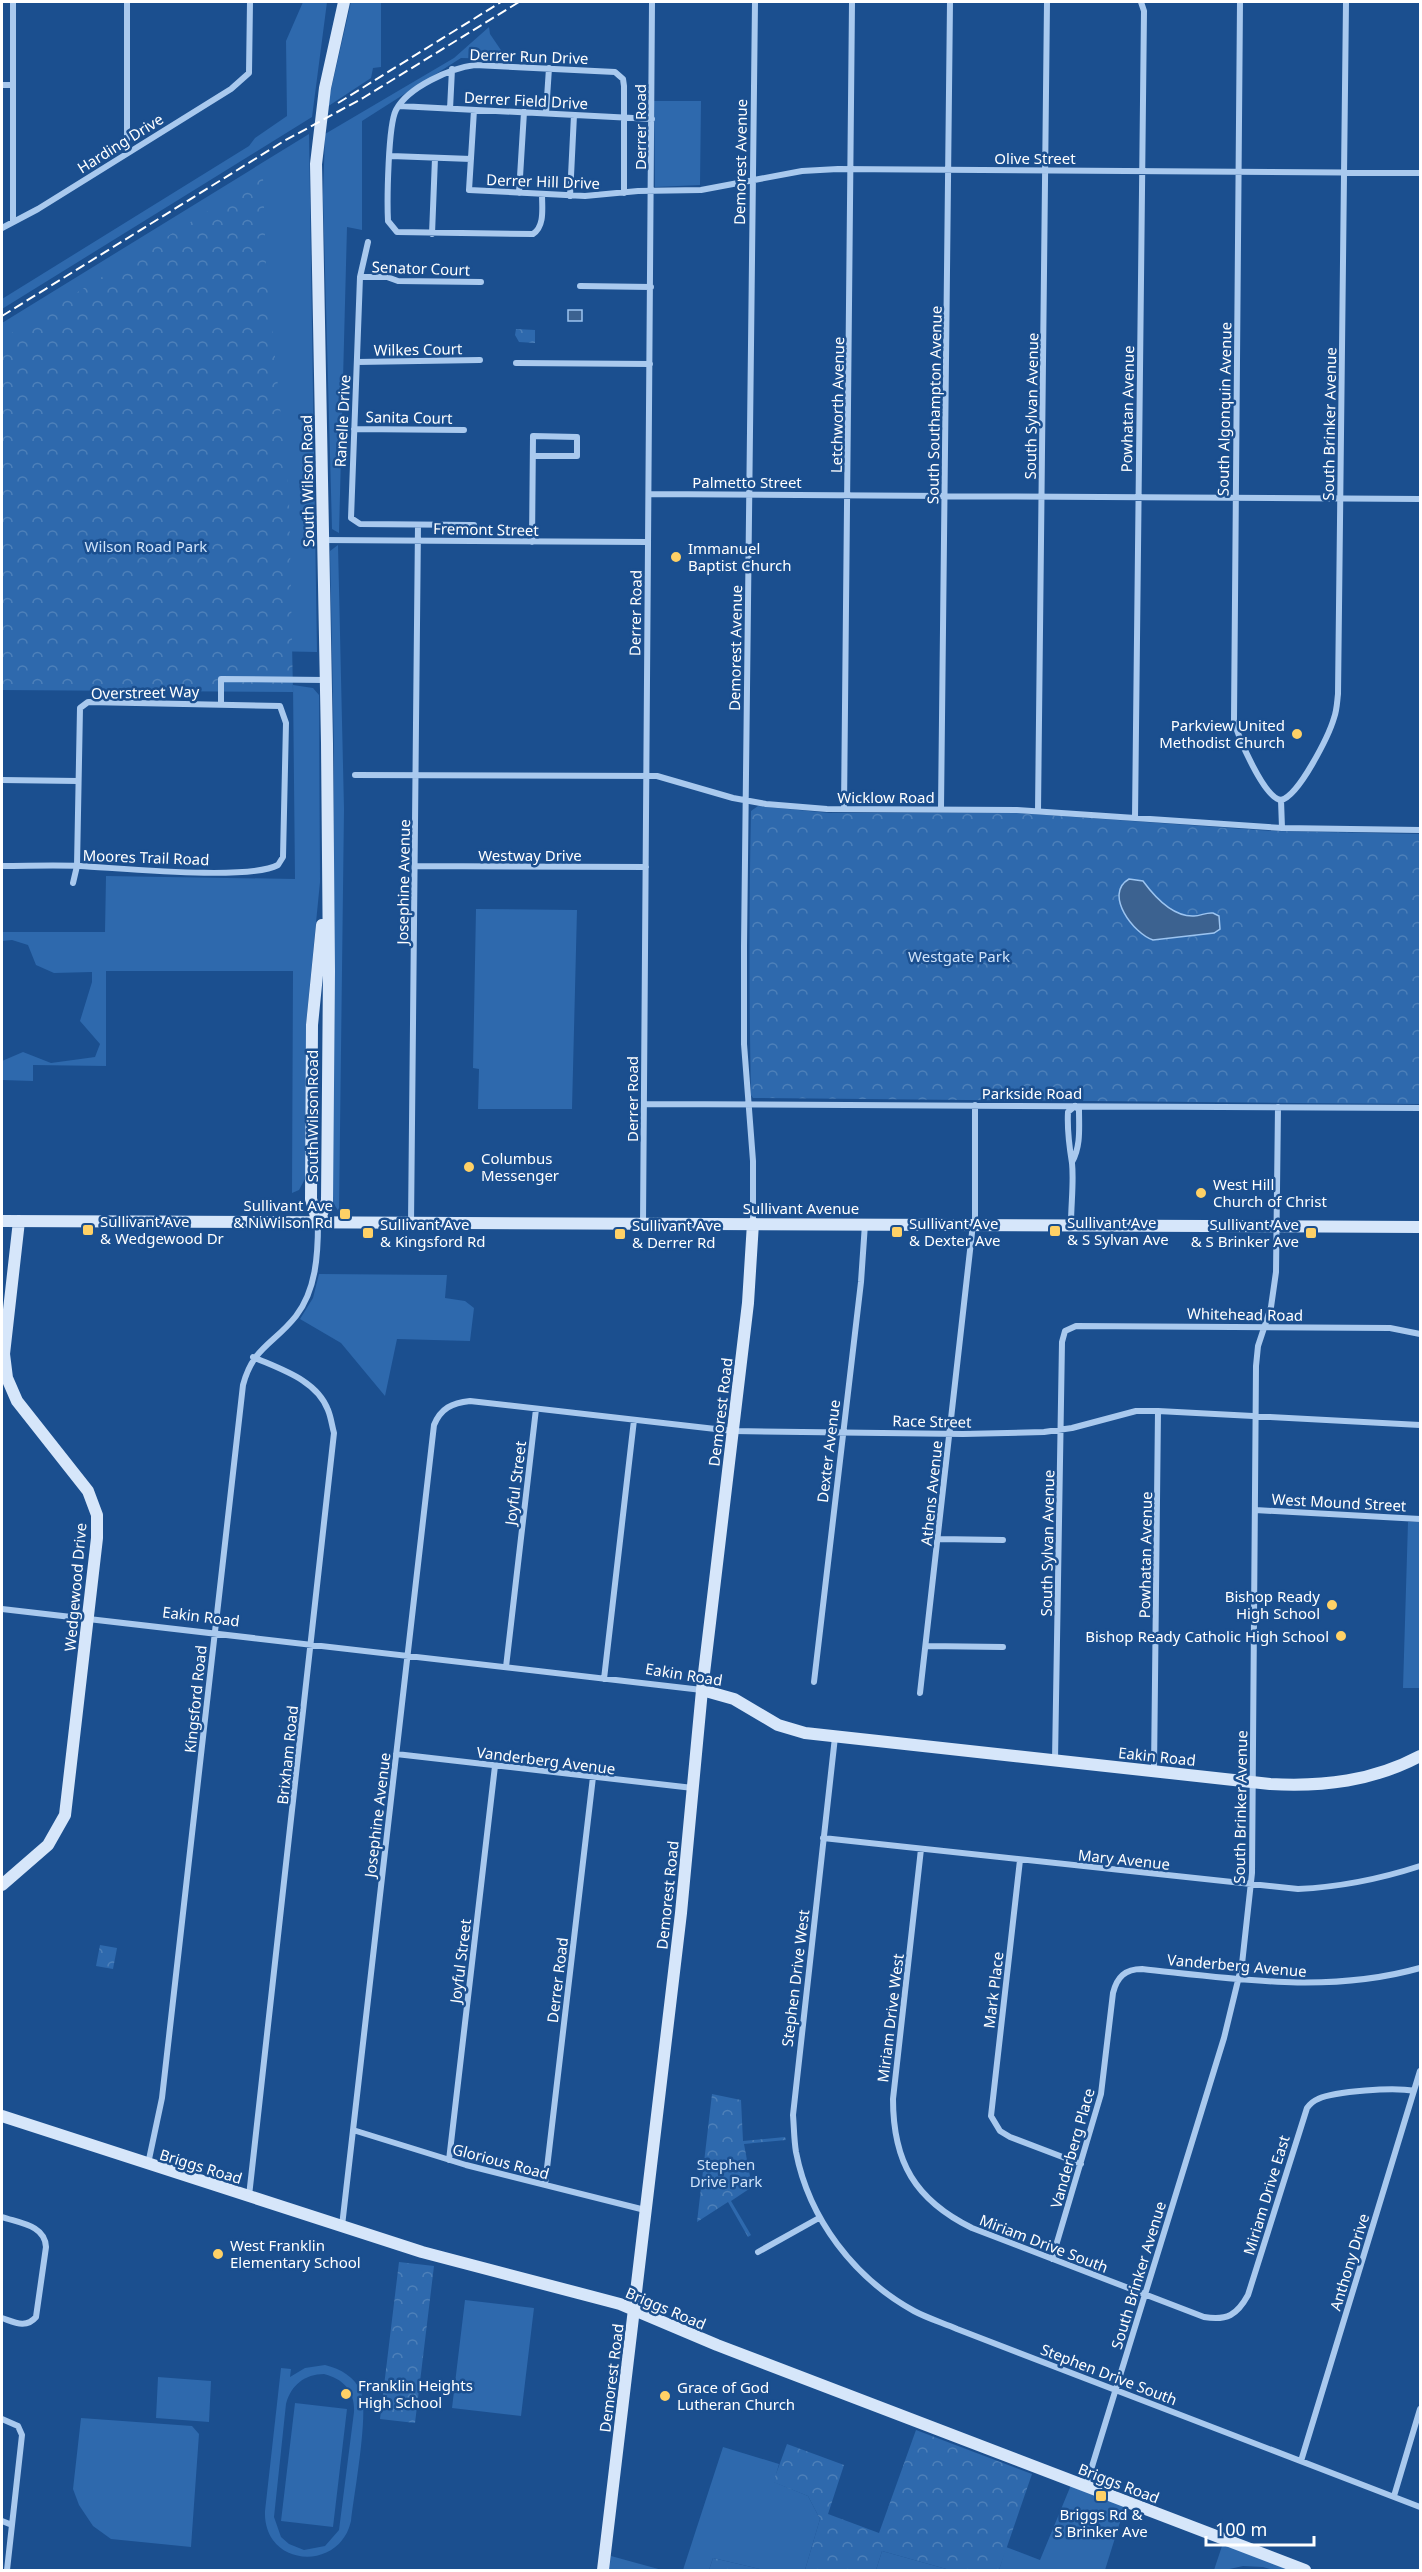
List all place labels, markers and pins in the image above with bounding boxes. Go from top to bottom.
place label: Immanuel Baptist Church [688,538,792,575]
marker: Immanuel Baptist Church [669,550,683,564]
place label: Parkview United Methodist Church [1159,715,1285,752]
marker: Parkview United Methodist Church [1290,727,1304,741]
place label: Columbus Messenger [481,1148,559,1185]
marker: Columbus Messenger [462,1160,476,1174]
place label: West Hill Church of Christ [1213,1174,1327,1211]
marker: West Hill Church of Christ [1194,1186,1208,1200]
place label: Sullivant Ave & N Wilson Rd [233,1195,333,1232]
marker: Sullivant Ave & N Wilson Rd [338,1207,352,1221]
place label: Sullivant Ave & Wedgewood Dr [100,1211,224,1248]
place label: Sullivant Ave & S Sylvan Ave [1067,1212,1169,1249]
place label: Sullivant Ave & Dexter Ave [909,1213,1001,1250]
place label: Sullivant Ave & Kingsford Rd [380,1214,486,1251]
place label: Sullivant Ave & S Brinker Ave [1191,1214,1299,1251]
place label: Sullivant Ave & Derrer Rd [632,1215,721,1252]
marker: Sullivant Ave & Wedgewood Dr [81,1223,95,1237]
marker: Sullivant Ave & S Sylvan Ave [1048,1224,1062,1238]
marker: Sullivant Ave & Dexter Ave [890,1225,904,1239]
marker: Sullivant Ave & Kingsford Rd [361,1226,375,1240]
marker: Sullivant Ave & S Brinker Ave [1304,1226,1318,1240]
marker: Sullivant Ave & Derrer Rd [613,1227,627,1241]
place label: Bishop Ready High School [1225,1586,1320,1623]
marker: Bishop Ready High School [1325,1598,1339,1612]
place label: Bishop Ready Catholic High School [1085,1626,1329,1646]
marker: Bishop Ready Catholic High School [1334,1629,1348,1643]
place label: West Franklin Elementary School [230,2235,361,2272]
marker: West Franklin Elementary School [211,2247,225,2261]
place label: Franklin Heights High School [358,2375,473,2412]
place label: Grace of God Lutheran Church [677,2377,795,2414]
marker: Franklin Heights High School [339,2387,353,2401]
marker: Grace of God Lutheran Church [658,2389,672,2403]
marker: Briggs Rd & S Brinker Ave [1094,2489,1108,2503]
place label: Briggs Rd & S Brinker Ave [1054,2504,1148,2541]

